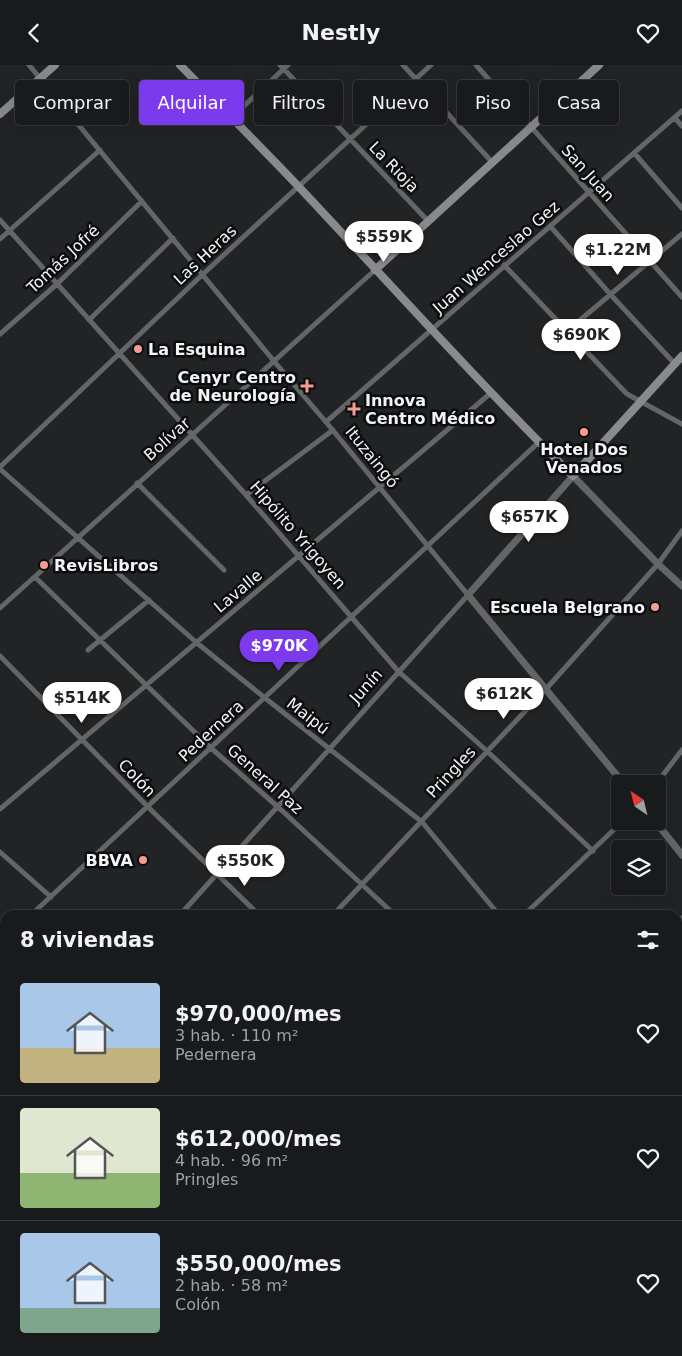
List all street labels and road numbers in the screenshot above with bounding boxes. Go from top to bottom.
street label: La Rioja [365,138,423,196]
street label: San Juan [558,141,618,205]
street label: Juan Wenceslao Gez [428,197,563,318]
street label: Tomás Jofré [22,221,103,298]
street label: Las Heras [170,221,240,289]
street label: Bolívar [140,413,194,465]
street label: Ituzaingó [341,422,403,492]
street label: Hipólito Yrigoyen [246,477,350,593]
street label: Lavalle [210,565,266,617]
street label: Junín [345,665,386,708]
street label: Maipú [283,694,333,738]
street label: Pedernera [175,696,247,766]
street label: General Paz [223,740,307,818]
street label: Pringles [422,742,480,802]
street label: Colón [114,755,160,801]

